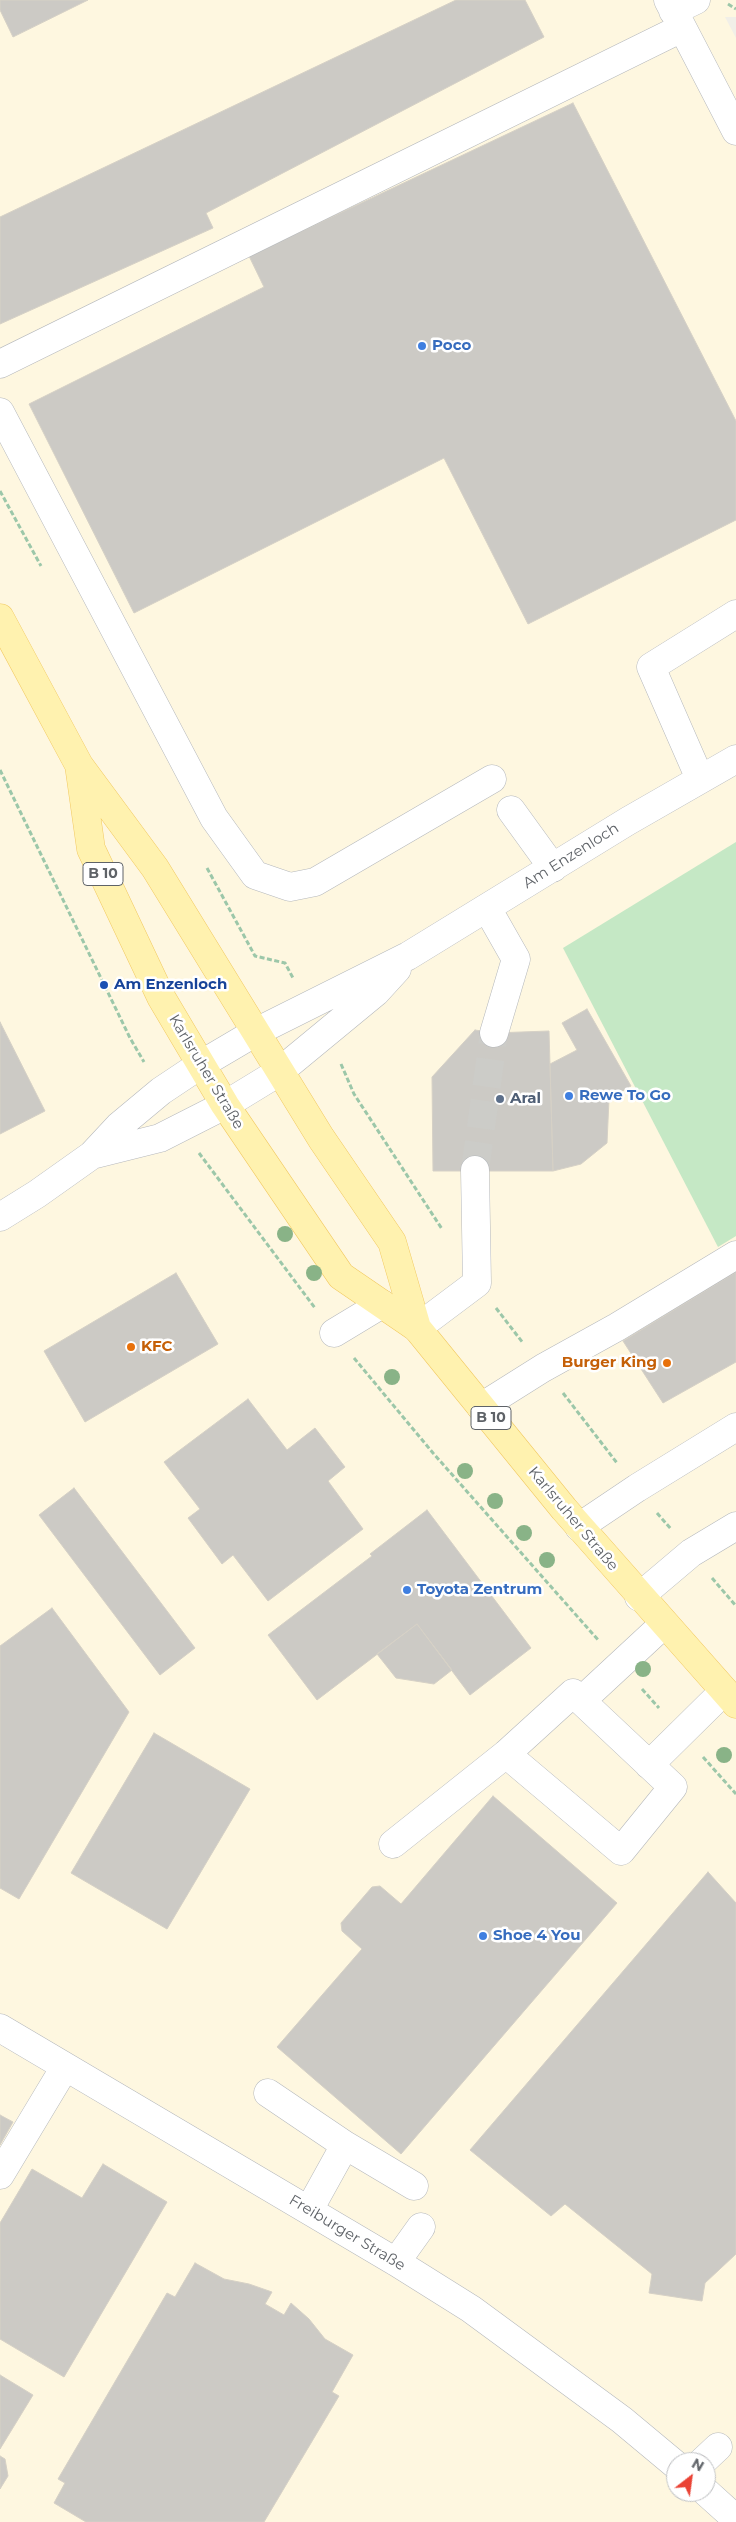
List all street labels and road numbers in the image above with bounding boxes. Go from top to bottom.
street label: Am Enzenloch [520,819,622,893]
road number: B 10 [83,862,123,886]
street label: Karlsruher Straße [165,1011,247,1133]
road number: B 10 [471,1406,511,1430]
street label: Karlsruher Straße [524,1463,622,1575]
street label: Freiburger Straße [286,2191,408,2275]

